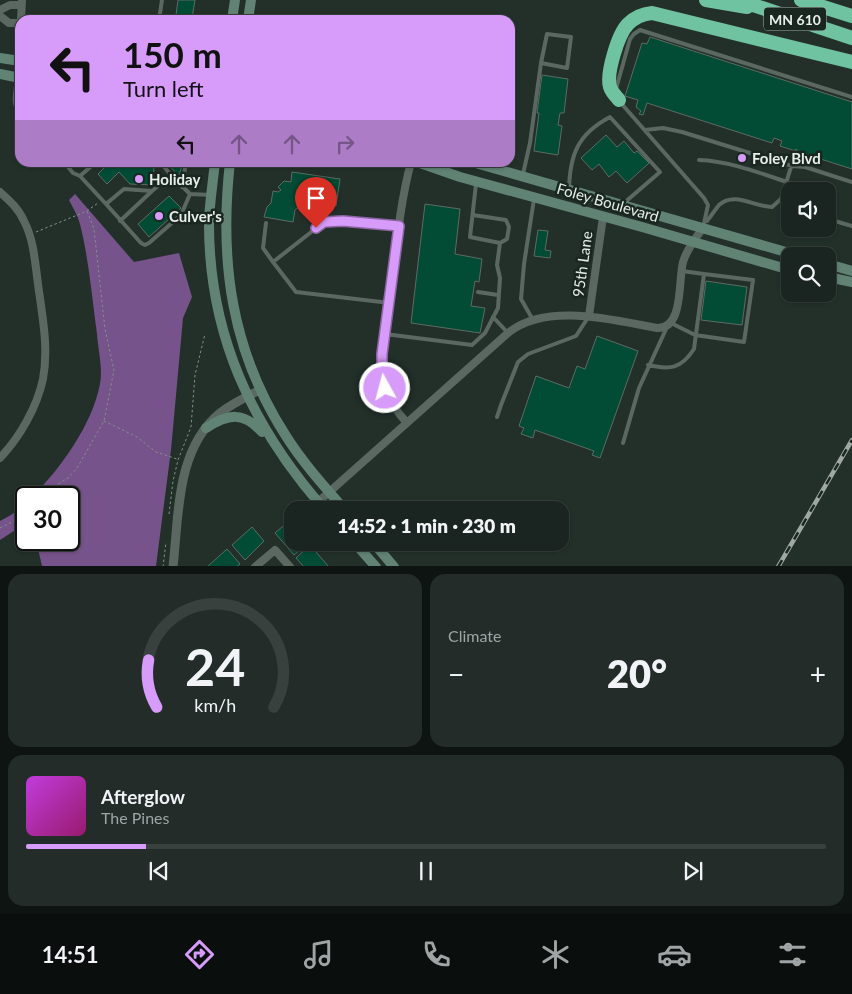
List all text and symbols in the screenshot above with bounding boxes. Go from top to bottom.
road number: MN 610 [764,8,826,30]
text: 150 m [123,33,222,75]
icon: left [40,35,105,100]
text: Turn left [123,75,204,102]
icon: left [172,130,200,158]
icon: ahead [225,130,253,158]
icon: ahead [278,130,306,158]
icon: right [331,130,359,158]
place label: Foley Blvd [752,149,821,167]
marker: Foley Blvd [736,152,748,164]
place label: Holiday [149,170,200,188]
marker: Holiday [133,173,145,185]
pin [295,177,337,228]
street label: Foley Boulevard [555,179,661,225]
map controls [781,182,836,302]
button: sound [781,182,836,237]
icon: arrive [302,184,330,212]
place label: Culver's [169,207,222,225]
marker: Culver's [153,210,165,222]
street label: 95th Lane [568,230,596,298]
button: search [781,247,836,302]
position arrow [358,361,410,413]
speed limit sign: 30 [15,486,80,551]
text: 14:52 · 1 min · 230 m [337,514,516,537]
text: Climate [448,626,501,645]
text: 24 [185,635,245,697]
text: 20° [607,650,667,696]
text: − [448,657,464,691]
text: + [810,657,826,691]
text: km/h [194,694,236,716]
text: Afterglow [101,785,185,808]
text: The Pines [101,808,170,827]
icon: previous [145,857,173,885]
icon: pause [412,857,440,885]
icon: next [679,857,707,885]
icon: directions [182,937,217,972]
icon: music [301,937,336,972]
icon: phone [419,937,454,972]
icon: climate [538,937,573,972]
icon: car [657,937,692,972]
icon: filters [775,937,810,972]
text: 14:51 [42,941,99,968]

